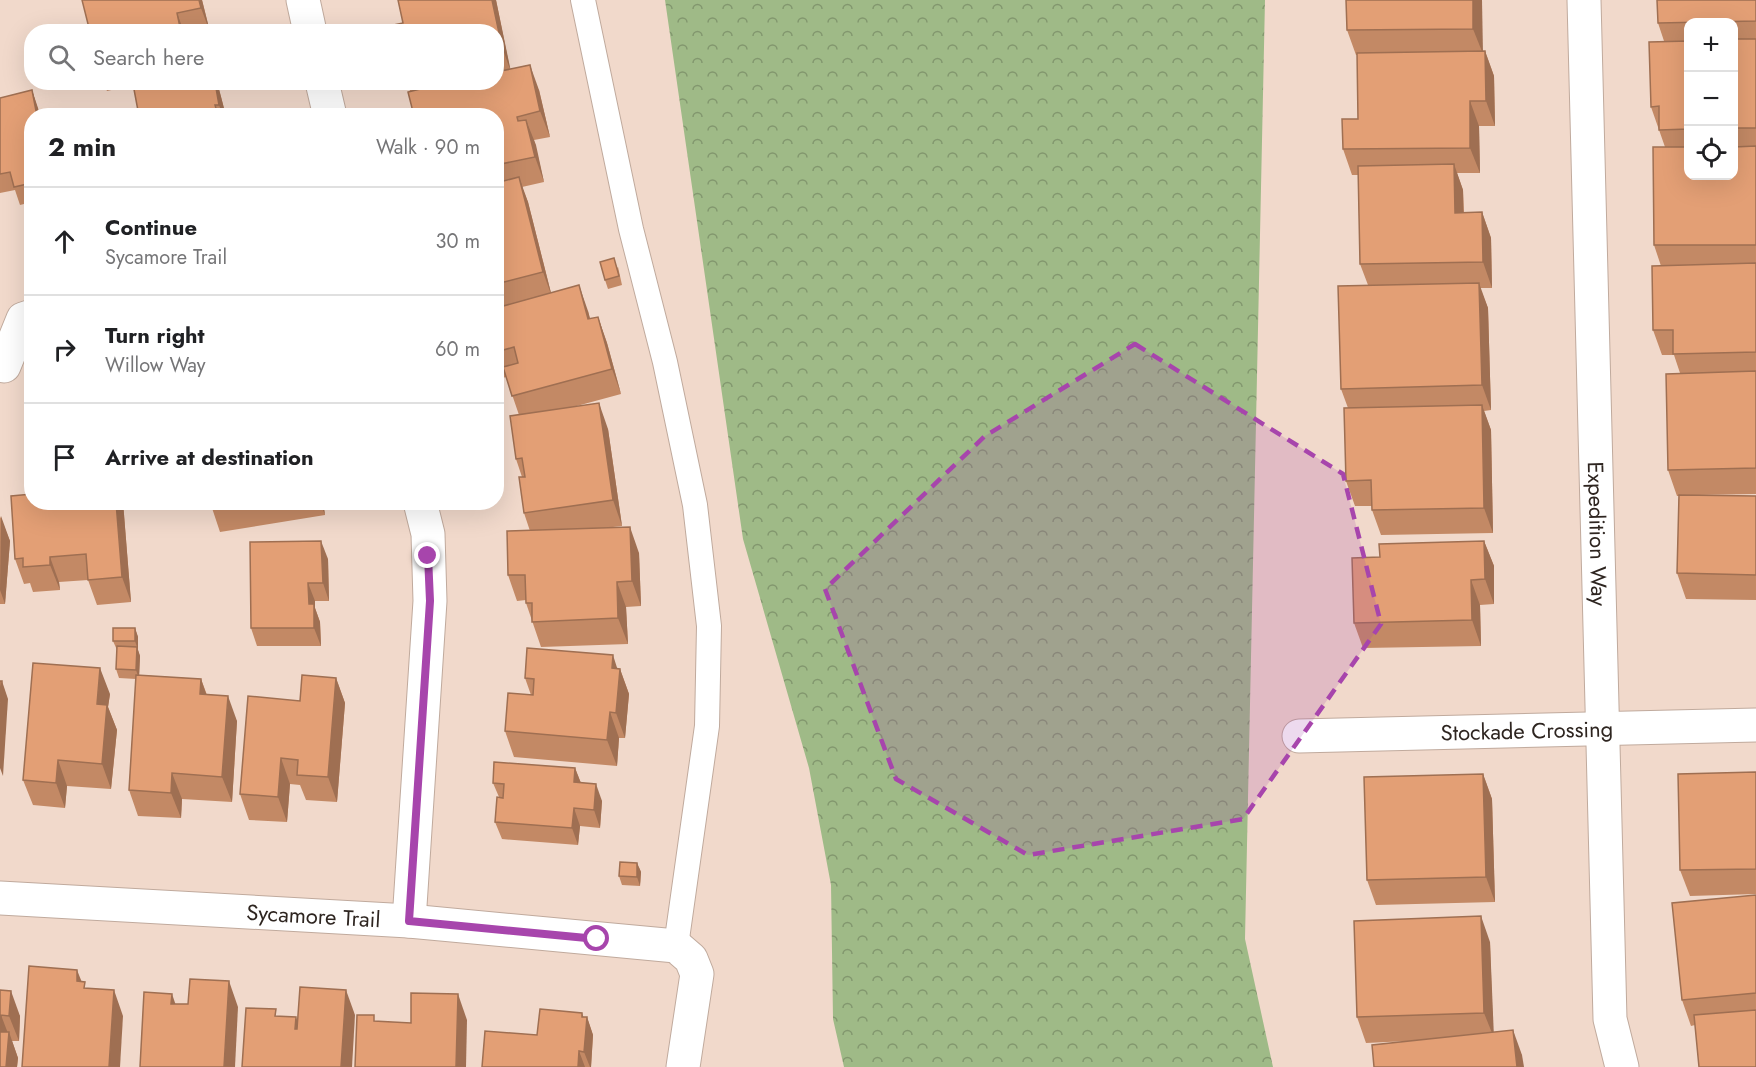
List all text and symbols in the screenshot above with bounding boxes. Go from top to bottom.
map controls [1684,18,1738,180]
button: + [1684,18,1738,72]
search box [24,24,504,90]
icon: search [45,41,78,74]
text: Search here [93,41,204,73]
button: − [1684,72,1738,126]
button: locate [1684,126,1738,180]
text: 2 min [48,128,116,166]
text: Walk · 90 m [376,133,480,162]
text: Continue [105,211,197,243]
icon: ahead [48,225,81,258]
text: 30 m [435,227,480,256]
text: Sycamore Trail [105,243,227,272]
text: Turn right [105,319,205,351]
icon: right [48,333,81,366]
text: 60 m [435,335,480,364]
text: Willow Way [105,351,206,380]
icon: arrive [48,441,81,474]
text: Arrive at destination [105,441,314,473]
street label: Expedition Way [1580,461,1615,607]
route end [414,542,440,568]
street label: Stockade Crossing [1440,712,1614,749]
street label: Sycamore Trail [246,896,381,935]
route start [583,925,609,951]

